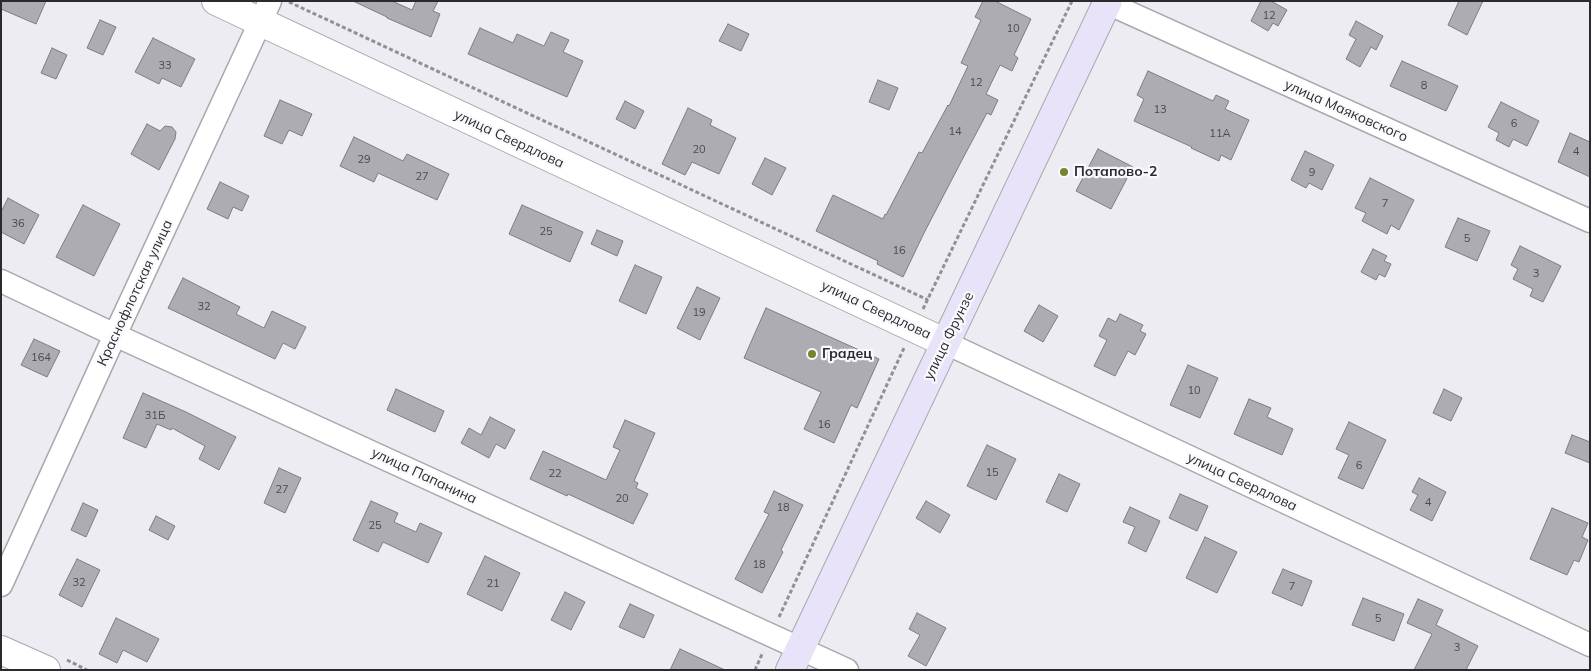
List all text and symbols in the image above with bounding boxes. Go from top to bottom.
house number: 12 [1262,9,1276,23]
house number: 10 [1006,22,1020,36]
house number: 33 [158,59,172,73]
house number: 12 [969,76,983,90]
street label: улица Маяковского [1282,76,1410,146]
house number: 8 [1421,79,1427,93]
house number: 13 [1153,103,1167,117]
street label: улица Свердлова [451,106,567,172]
house number: 6 [1511,117,1517,131]
house number: 14 [948,125,962,139]
house number: 11А [1209,127,1231,141]
house number: 20 [692,143,706,157]
house number: 4 [1573,145,1579,159]
house number: 29 [357,153,371,167]
place label: Потапово-2 [1074,164,1157,180]
marker: Потапово-2 [1058,166,1070,178]
house number: 9 [1309,166,1315,180]
house number: 27 [415,170,429,184]
house number: 7 [1382,197,1388,211]
house number: 36 [11,217,25,231]
street label: Краснофлотская улица [94,217,176,369]
house number: 25 [539,225,553,239]
house number: 5 [1464,232,1470,246]
house number: 16 [892,244,906,258]
house number: 3 [1533,267,1539,281]
street label: улица Свердлова [818,277,934,343]
street label: улица Фрунзе [920,289,978,383]
house number: 32 [197,300,211,314]
house number: 19 [692,306,706,320]
place label: Градец [822,346,872,362]
marker: Градец [806,348,818,360]
house number: 164 [31,351,51,365]
house number: 10 [1187,384,1201,398]
house number: 31Б [145,409,165,423]
house number: 16 [817,418,831,432]
street label: улица Папанина [369,444,479,508]
street label: улица Свердлова [1184,449,1300,515]
house number: 6 [1356,459,1362,473]
house number: 15 [985,466,999,480]
house number: 22 [548,467,562,481]
house number: 27 [275,483,289,497]
house number: 20 [615,492,629,506]
house number: 4 [1425,496,1431,510]
house number: 18 [776,501,790,515]
house number: 25 [368,519,382,533]
house number: 18 [752,558,766,572]
house number: 32 [72,576,86,590]
house number: 21 [486,577,500,591]
house number: 7 [1289,580,1295,594]
house number: 5 [1375,612,1381,626]
house number: 3 [1454,641,1460,655]

